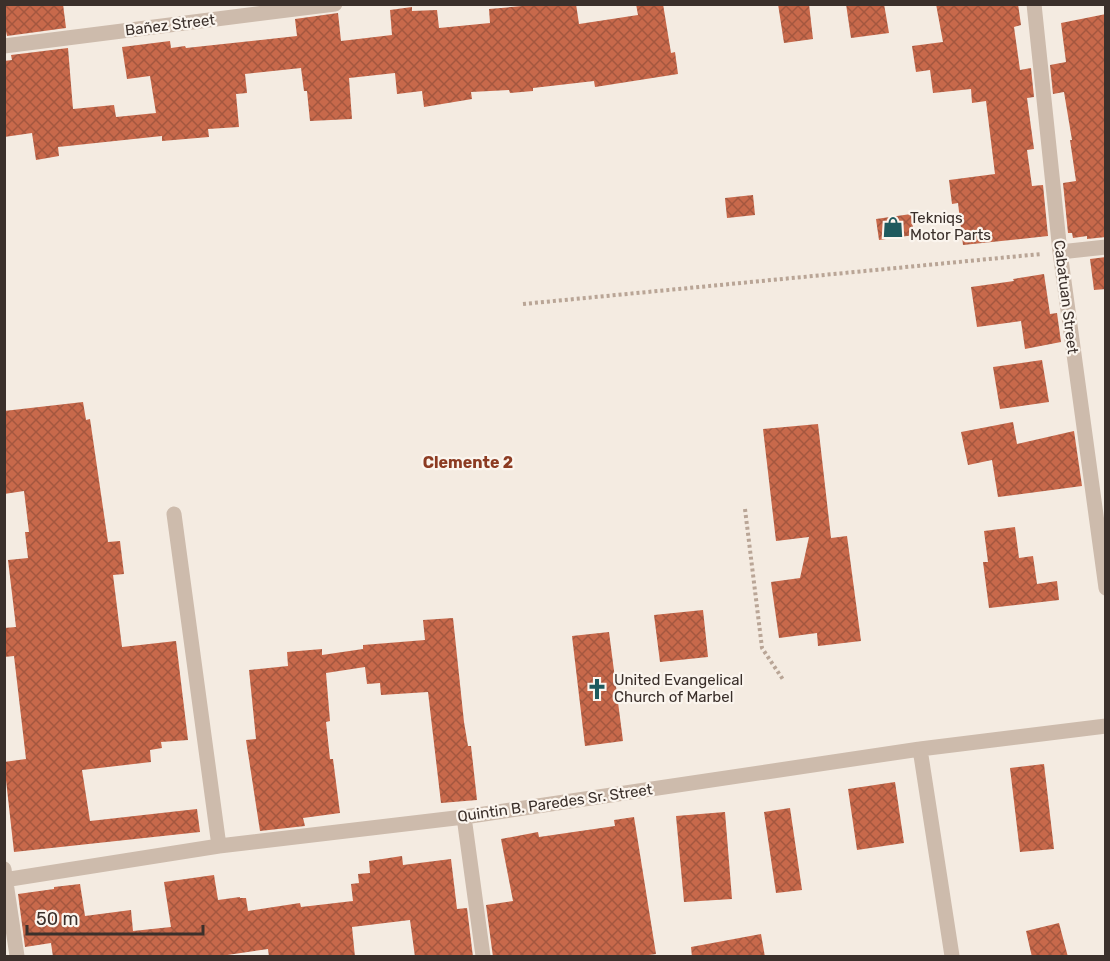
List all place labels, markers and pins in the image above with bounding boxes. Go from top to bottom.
place label: Tekniqs Motor Parts [910,209,991,244]
shop icon: Tekniqs Motor Parts [881,215,905,239]
place label: United Evangelical Church of Marbel [614,671,743,706]
church icon: United Evangelical Church of Marbel [585,677,609,701]

